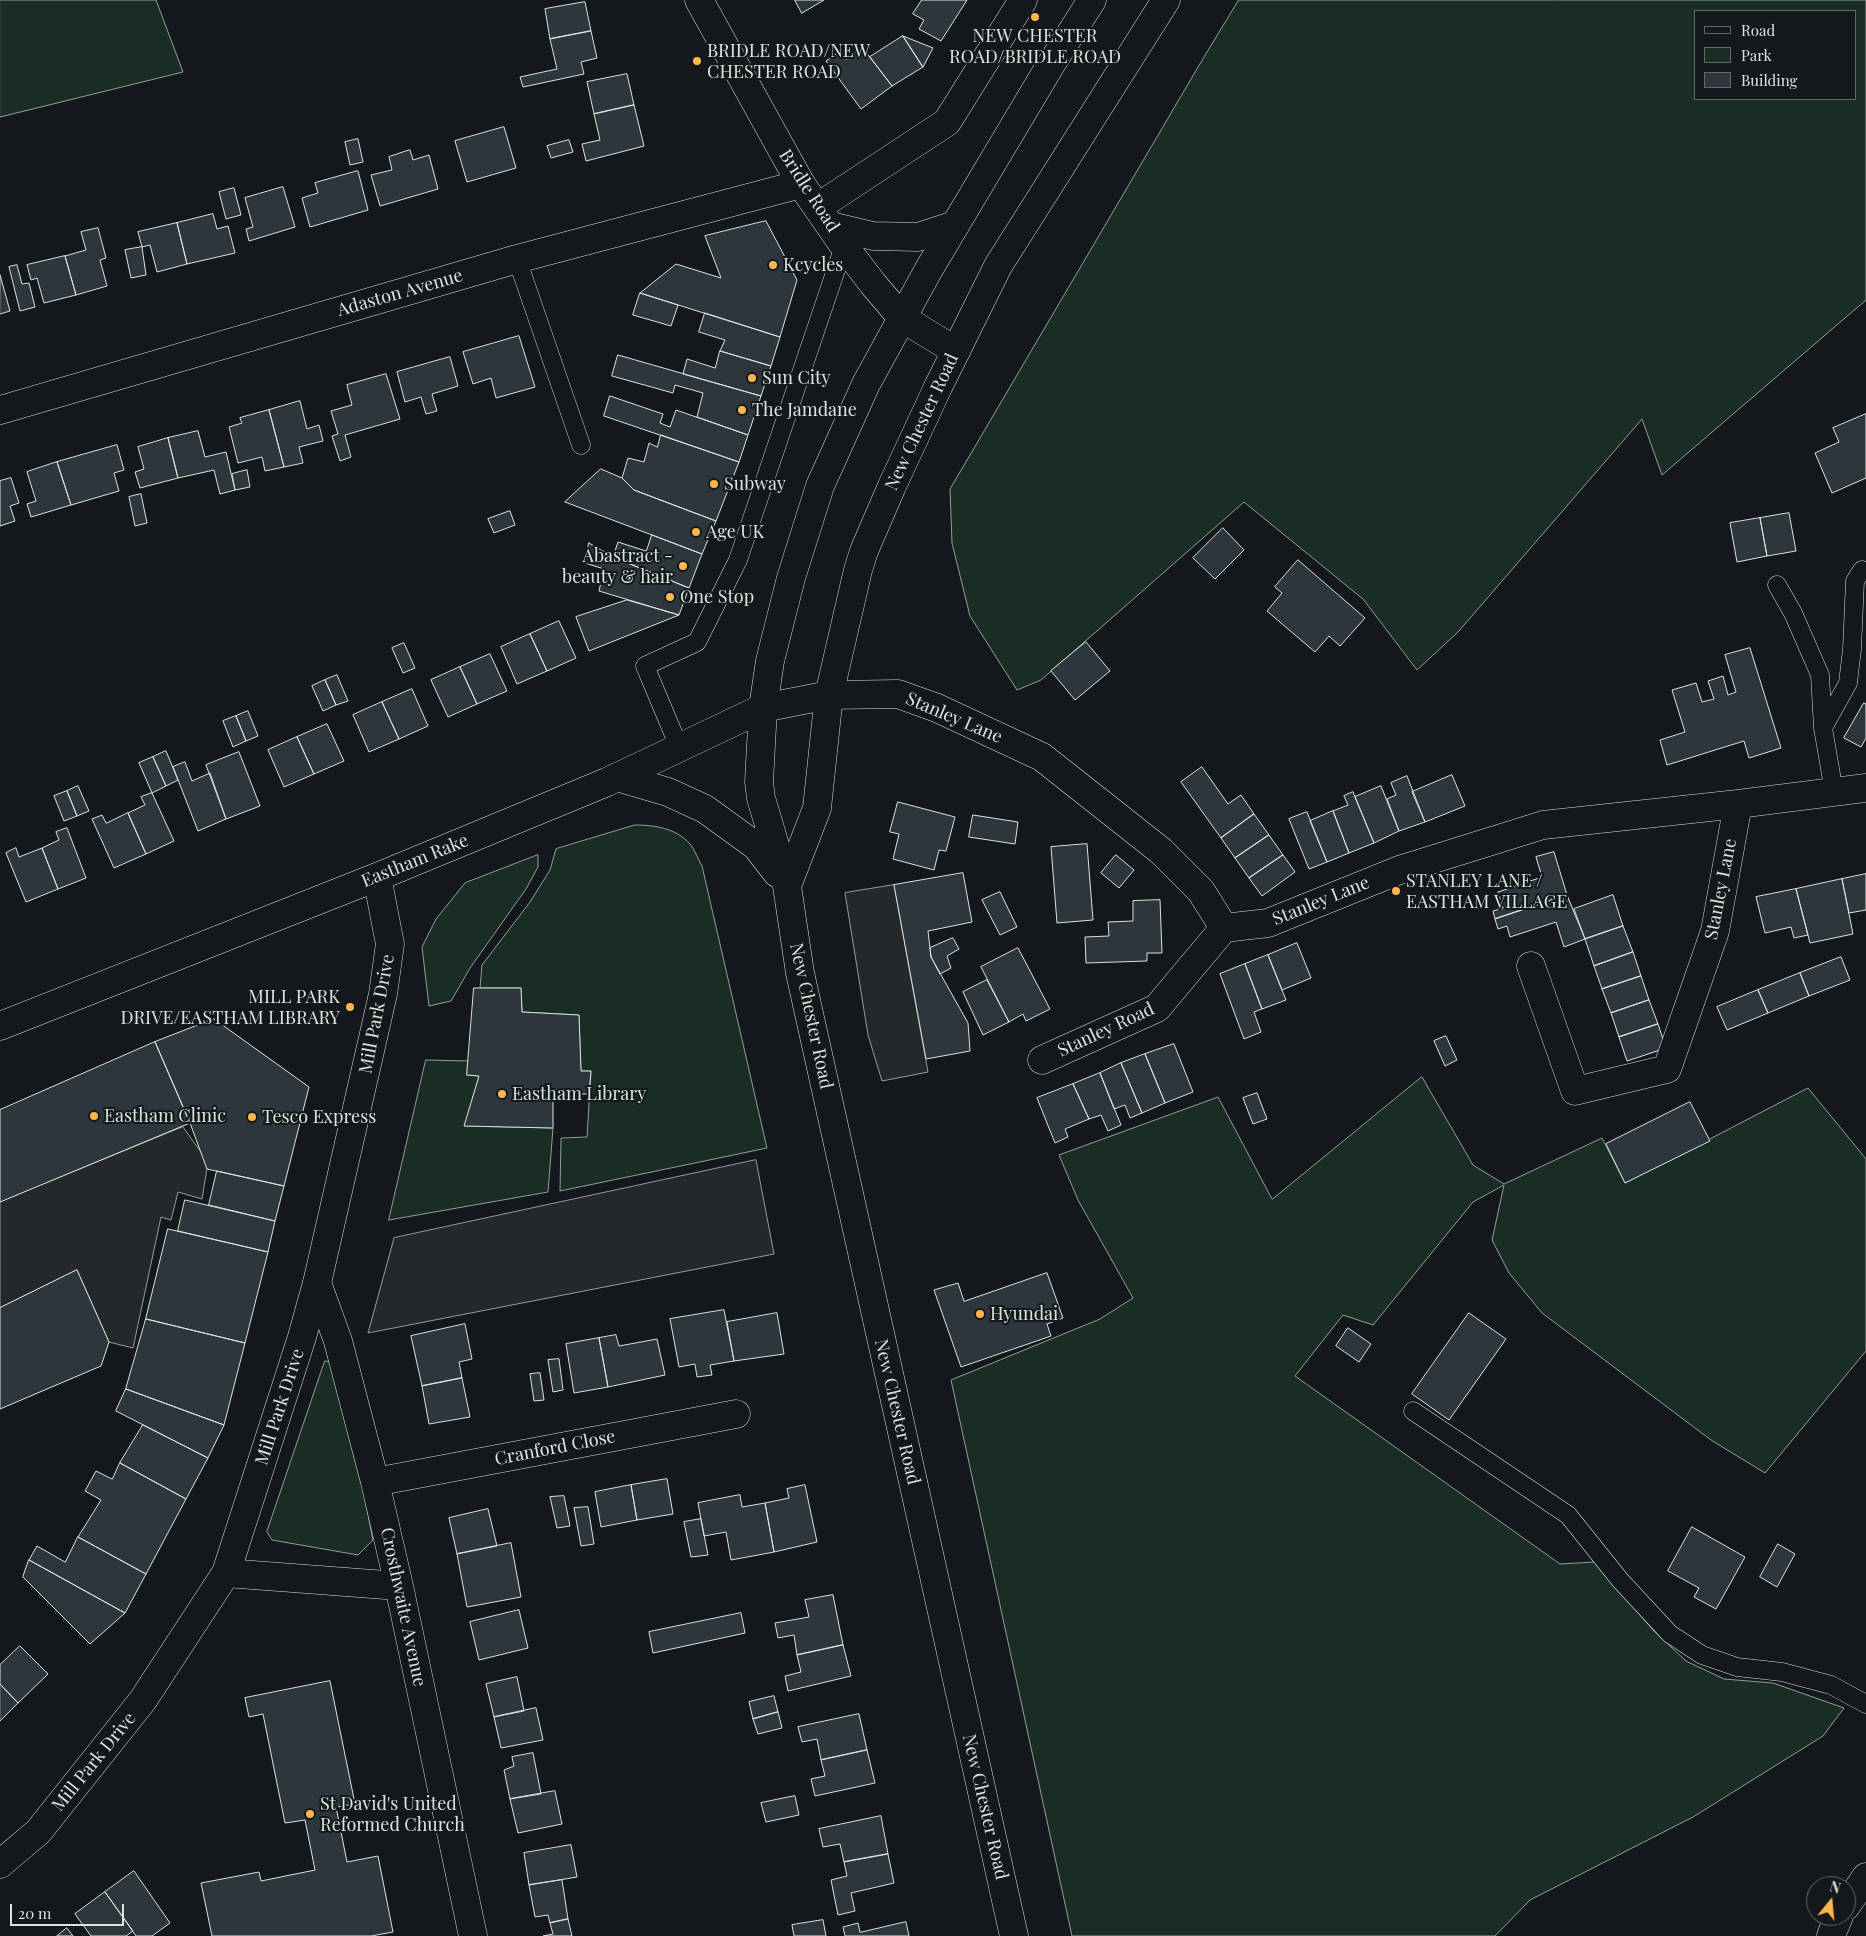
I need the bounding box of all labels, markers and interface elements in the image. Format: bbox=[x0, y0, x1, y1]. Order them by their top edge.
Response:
legend bbox=[1694, 10, 1856, 100]
marker: NEW CHESTER ROAD/BRIDLE ROAD bbox=[1029, 11, 1041, 23]
text: Road bbox=[1741, 20, 1775, 40]
place label: NEW CHESTER ROAD/BRIDLE ROAD bbox=[949, 25, 1121, 68]
place label: BRIDLE ROAD/NEW CHESTER ROAD bbox=[707, 40, 870, 82]
text: Park bbox=[1741, 45, 1772, 65]
marker: BRIDLE ROAD/NEW CHESTER ROAD bbox=[691, 55, 703, 67]
text: Building bbox=[1741, 70, 1797, 90]
street label: Bridle Road bbox=[774, 146, 844, 236]
place label: Kcycles bbox=[783, 254, 843, 276]
marker: Kcycles bbox=[767, 259, 779, 271]
street label: Adaston Avenue bbox=[335, 265, 465, 321]
street label: New Chester Road bbox=[881, 350, 963, 494]
place label: Sun City bbox=[762, 367, 831, 389]
marker: Sun City bbox=[746, 372, 758, 384]
place label: The Jamdane bbox=[752, 399, 857, 421]
marker: The Jamdane bbox=[736, 404, 748, 416]
place label: Subway bbox=[724, 473, 786, 495]
marker: Subway bbox=[708, 478, 720, 490]
place label: Age UK bbox=[706, 521, 764, 543]
marker: Age UK bbox=[690, 526, 702, 538]
place label: Abastract - beauty & hair bbox=[562, 545, 673, 588]
marker: Abastract - beauty & hair bbox=[677, 560, 689, 572]
place label: One Stop bbox=[680, 586, 754, 608]
marker: One Stop bbox=[664, 591, 676, 603]
street label: Stanley Lane bbox=[903, 688, 1005, 748]
street label: Eastham Rake bbox=[358, 830, 472, 892]
street label: Stanley Lane bbox=[1701, 837, 1741, 941]
place label: STANLEY LANE / EASTHAM VILLAGE bbox=[1406, 870, 1567, 912]
street label: Stanley Lane bbox=[1269, 872, 1373, 930]
marker: STANLEY LANE / EASTHAM VILLAGE bbox=[1390, 885, 1402, 897]
street label: New Chester Road bbox=[785, 941, 837, 1091]
street label: Mill Park Drive bbox=[355, 952, 399, 1076]
place label: MILL PARK DRIVE/EASTHAM LIBRARY bbox=[121, 986, 340, 1028]
street label: Stanley Road bbox=[1054, 998, 1158, 1062]
marker: MILL PARK DRIVE/EASTHAM LIBRARY bbox=[344, 1001, 356, 1013]
place label: Eastham Library bbox=[512, 1083, 646, 1105]
marker: Eastham Library bbox=[496, 1088, 508, 1100]
place label: Eastham Clinic bbox=[104, 1105, 226, 1127]
place label: Tesco Express bbox=[262, 1106, 376, 1128]
marker: Eastham Clinic bbox=[88, 1110, 100, 1122]
marker: Tesco Express bbox=[246, 1111, 258, 1123]
place label: Hyundai bbox=[990, 1303, 1058, 1325]
marker: Hyundai bbox=[974, 1308, 986, 1320]
street label: New Chester Road bbox=[870, 1337, 924, 1487]
street label: Mill Park Drive bbox=[251, 1346, 309, 1468]
street label: Cranford Close bbox=[493, 1426, 617, 1470]
street label: Crosthwaite Avenue bbox=[376, 1525, 430, 1689]
street label: Mill Park Drive bbox=[47, 1708, 141, 1816]
street label: New Chester Road bbox=[958, 1732, 1012, 1882]
place label: St David's United Reformed Church bbox=[320, 1793, 465, 1836]
marker: St David's United Reformed Church bbox=[304, 1808, 316, 1820]
north arrow bbox=[1806, 1876, 1856, 1926]
text: N bbox=[1828, 1877, 1843, 1898]
scale bar bbox=[12, 1894, 126, 1926]
text: 20 m bbox=[18, 1903, 51, 1923]

